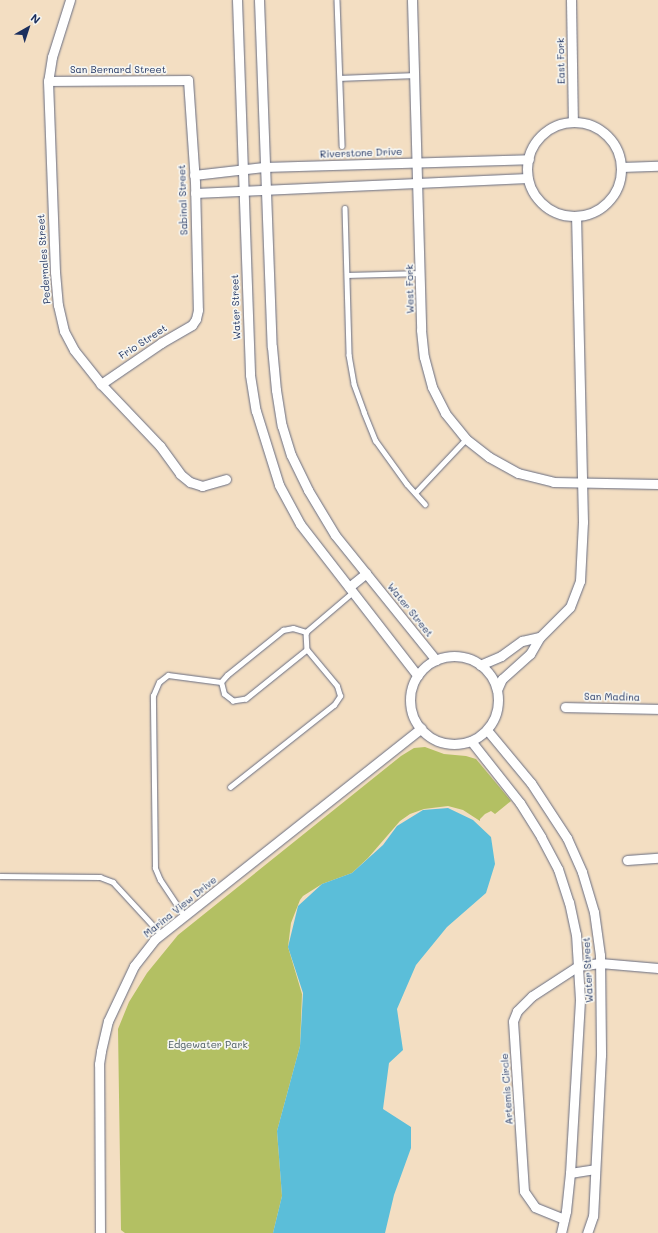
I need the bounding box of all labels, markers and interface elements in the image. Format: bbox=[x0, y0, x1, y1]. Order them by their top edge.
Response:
north arrow bbox=[8, 8, 48, 48]
text: N bbox=[28, 10, 44, 27]
street label: East Fork bbox=[555, 38, 567, 84]
street label: San Bernard Street bbox=[70, 64, 166, 76]
street label: Riverstone Drive bbox=[320, 146, 402, 160]
street label: Sabinal Street bbox=[176, 165, 190, 235]
street label: Pedernales Street bbox=[35, 214, 53, 304]
street label: West Fork bbox=[404, 264, 416, 314]
street label: Water Street bbox=[229, 274, 243, 340]
street label: Frio Street bbox=[117, 322, 169, 362]
street label: Water Street bbox=[385, 581, 435, 639]
street label: San Madina bbox=[584, 691, 640, 703]
street label: Marina View Drive bbox=[141, 874, 219, 940]
street label: Water Street bbox=[580, 937, 596, 1003]
park label: Edgewater Park bbox=[168, 1039, 248, 1051]
street label: Artemis Circle bbox=[499, 1053, 515, 1125]

